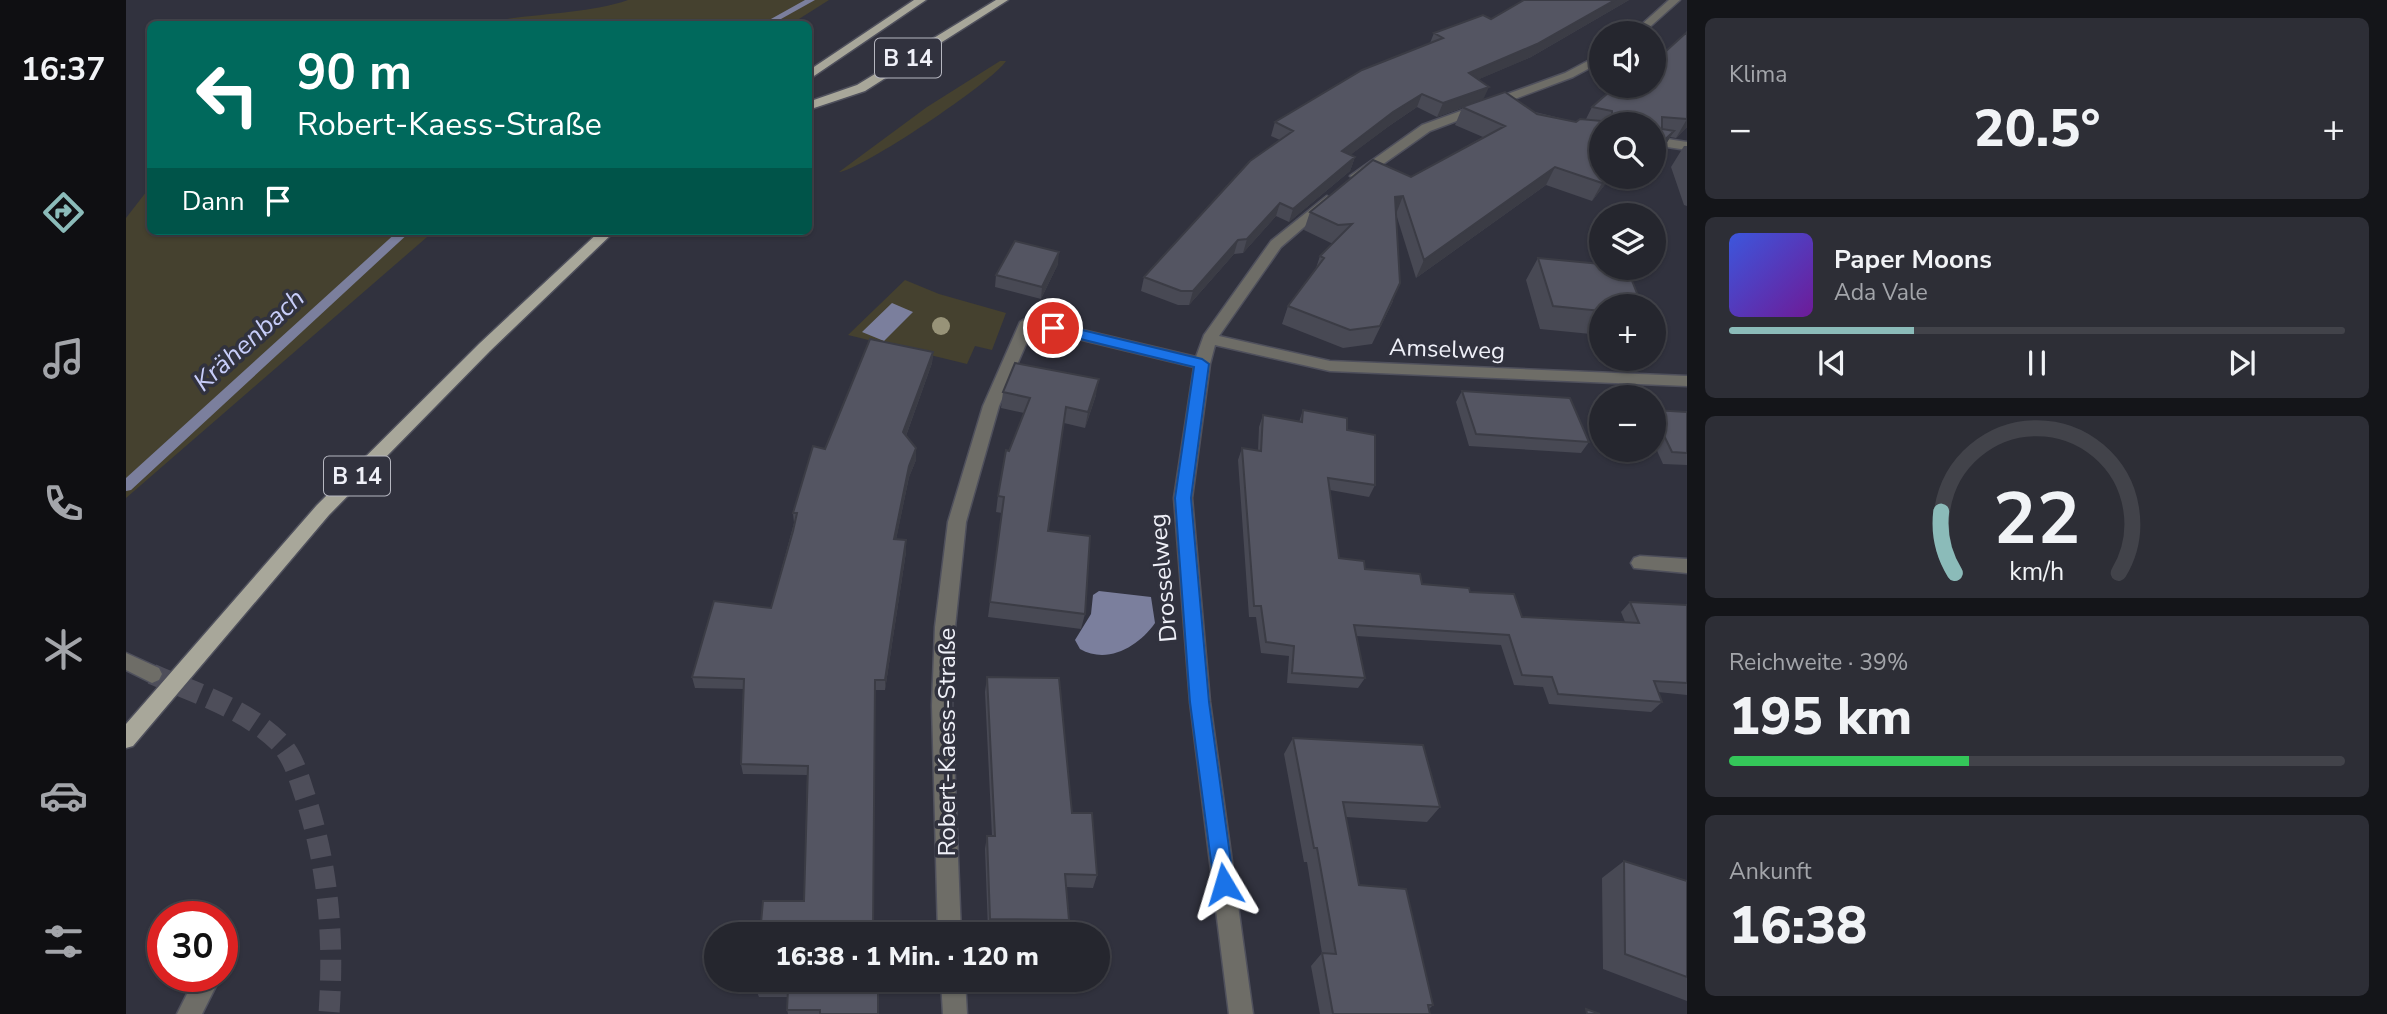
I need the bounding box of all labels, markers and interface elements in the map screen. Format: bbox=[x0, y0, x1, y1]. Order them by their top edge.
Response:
map controls bbox=[1589, 21, 1666, 462]
button: sound bbox=[1589, 21, 1666, 98]
text: 90 m bbox=[297, 39, 412, 106]
road number: B 14 bbox=[875, 39, 941, 78]
text: 16:37 bbox=[21, 48, 105, 91]
icon: left bbox=[182, 49, 273, 140]
text: Klima bbox=[1729, 59, 1787, 90]
text: 20.5° bbox=[1973, 93, 2101, 164]
text: Robert-Kaess-Straße bbox=[297, 103, 602, 146]
text: − bbox=[1729, 104, 1752, 155]
text: + bbox=[2322, 104, 2345, 155]
button: search bbox=[1589, 112, 1666, 189]
icon: arrive bbox=[259, 182, 297, 220]
text: Dann bbox=[182, 184, 245, 219]
icon: directions bbox=[39, 188, 88, 237]
button: layers bbox=[1589, 203, 1666, 280]
text: Paper Moons bbox=[1834, 242, 1992, 277]
text: Ada Vale bbox=[1834, 277, 1928, 308]
water label: Krähenbach bbox=[186, 281, 312, 399]
button: + bbox=[1589, 294, 1666, 371]
pin bbox=[1023, 298, 1083, 358]
icon: arrive bbox=[1034, 309, 1072, 347]
street label: Amselweg bbox=[1388, 331, 1506, 367]
icon: music bbox=[39, 334, 88, 383]
icon: previous bbox=[1813, 344, 1851, 382]
icon: pause bbox=[2018, 344, 2056, 382]
icon: next bbox=[2223, 344, 2261, 382]
button: − bbox=[1589, 385, 1666, 462]
road number: B 14 bbox=[324, 456, 390, 496]
text: 22 bbox=[1993, 469, 2081, 569]
icon: phone bbox=[39, 479, 88, 528]
street label: Drosselweg bbox=[1141, 512, 1185, 644]
text: km/h bbox=[2009, 555, 2065, 589]
icon: climate bbox=[39, 625, 88, 674]
street label: Robert-Kaess-Straße bbox=[931, 628, 963, 856]
text: Reichweite · 39% bbox=[1729, 647, 1908, 678]
text: 195 km bbox=[1729, 681, 1912, 752]
icon: car bbox=[39, 771, 88, 820]
position arrow bbox=[1187, 847, 1261, 921]
text: Ankunft bbox=[1729, 856, 1811, 887]
text: 16:38 bbox=[1729, 890, 1867, 961]
speed limit sign: 30 bbox=[147, 901, 238, 992]
icon: filters bbox=[39, 917, 88, 966]
text: 16:38 · 1 Min. · 120 m bbox=[775, 939, 1039, 974]

